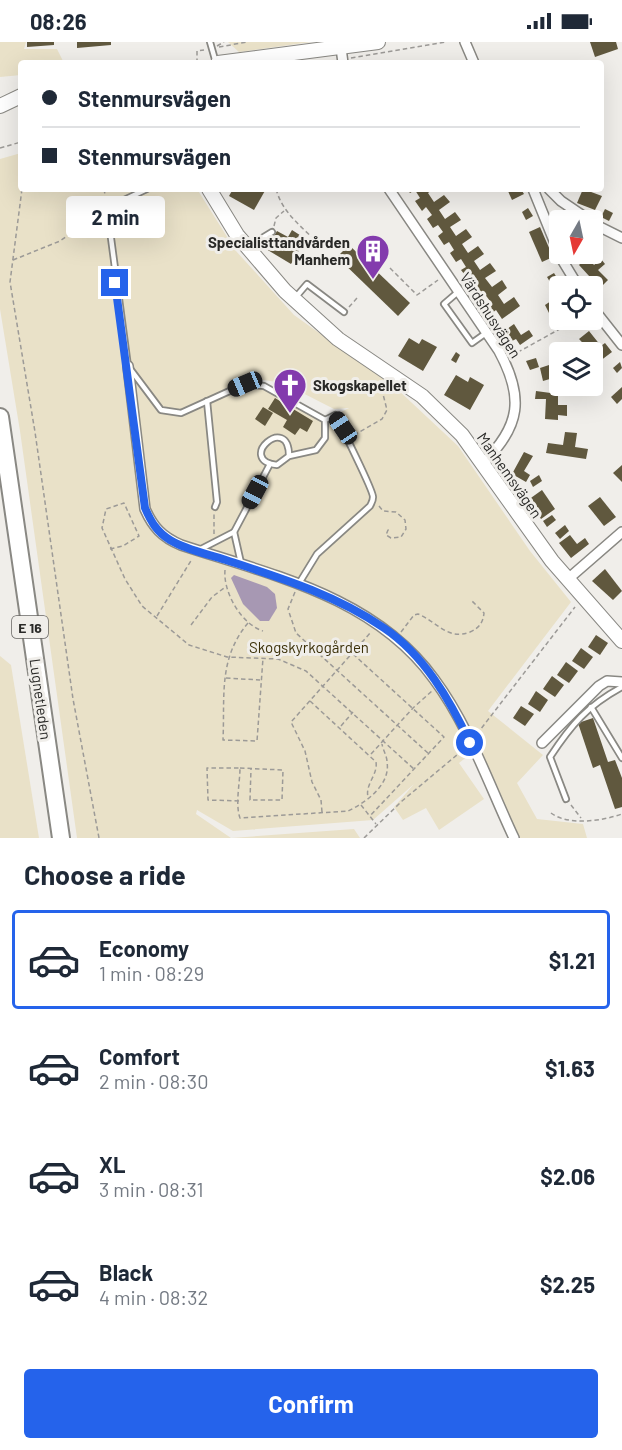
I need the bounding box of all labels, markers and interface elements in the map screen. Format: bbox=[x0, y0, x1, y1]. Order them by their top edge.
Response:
text: 08:26 bbox=[30, 8, 87, 34]
text: Stenmursvägen bbox=[78, 85, 231, 111]
text: Stenmursvägen bbox=[78, 143, 231, 169]
callout: 2 min bbox=[66, 196, 164, 238]
text: 2 min bbox=[92, 205, 139, 229]
north arrow bbox=[549, 210, 603, 264]
map controls bbox=[549, 210, 603, 396]
place label: Specialisttandvården Manhem bbox=[208, 233, 350, 268]
building icon: Specialisttandvården Manhem bbox=[355, 233, 391, 280]
route end bbox=[101, 269, 128, 296]
street label: Värdshusvägen bbox=[457, 269, 525, 361]
button: locate bbox=[549, 276, 603, 330]
button: layers bbox=[549, 342, 603, 396]
church icon: Skogskapellet bbox=[272, 367, 308, 414]
car bbox=[225, 369, 265, 399]
place label: Skogskapellet bbox=[313, 376, 407, 394]
car bbox=[325, 408, 361, 448]
street label: Manhemsvägen bbox=[474, 429, 546, 521]
car bbox=[239, 472, 271, 512]
road number: E 16 bbox=[12, 616, 48, 638]
park label: Skogskyrkogården bbox=[249, 638, 369, 656]
street label: Lugnetleden bbox=[26, 657, 56, 741]
route start bbox=[456, 729, 483, 756]
text: Choose a ride bbox=[24, 858, 186, 890]
icon: car bbox=[27, 933, 81, 987]
text: Economy bbox=[99, 935, 189, 961]
text: $1.21 bbox=[549, 947, 595, 973]
text: 1 min · 08:29 bbox=[99, 961, 204, 985]
icon: car bbox=[27, 1041, 81, 1095]
text: Comfort bbox=[99, 1043, 180, 1069]
text: $1.63 bbox=[545, 1055, 595, 1081]
text: 2 min · 08:30 bbox=[99, 1069, 208, 1093]
icon: car bbox=[27, 1149, 81, 1203]
text: XL bbox=[99, 1151, 125, 1177]
text: $2.06 bbox=[540, 1163, 595, 1189]
text: 3 min · 08:31 bbox=[99, 1177, 204, 1201]
icon: car bbox=[27, 1257, 81, 1311]
text: Black bbox=[99, 1259, 153, 1285]
text: $2.25 bbox=[540, 1271, 595, 1297]
text: 4 min · 08:32 bbox=[99, 1285, 208, 1309]
button: Confirm bbox=[24, 1369, 598, 1438]

